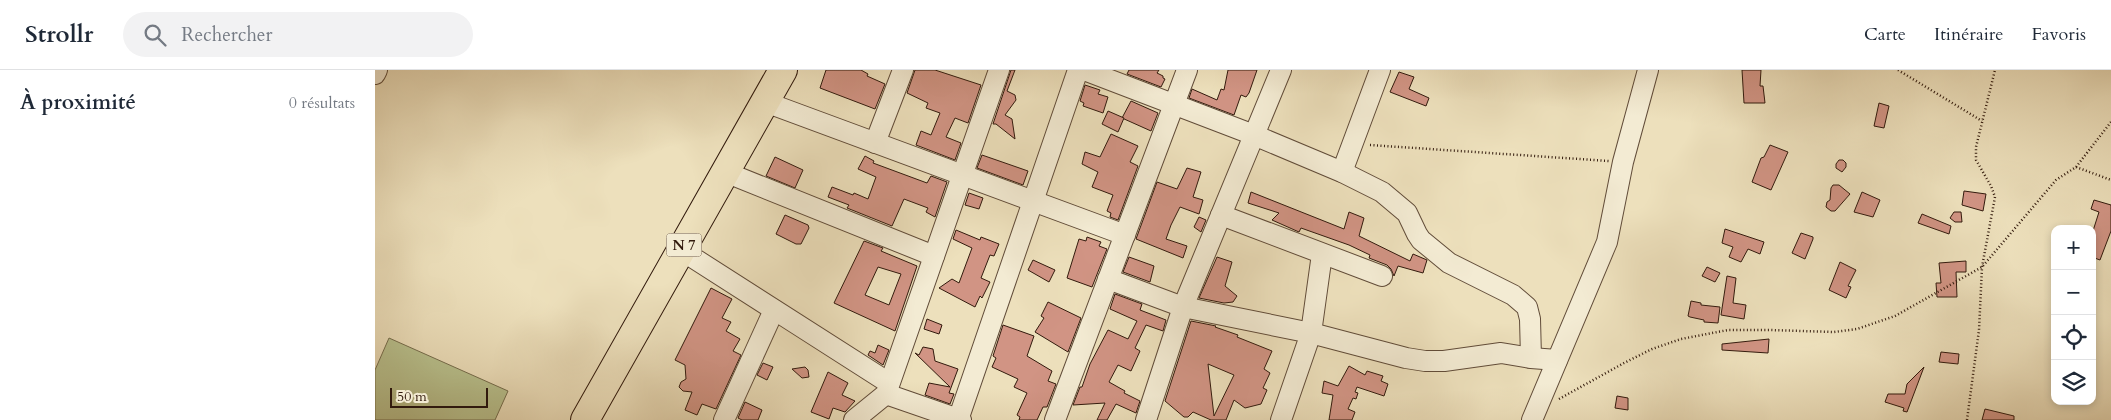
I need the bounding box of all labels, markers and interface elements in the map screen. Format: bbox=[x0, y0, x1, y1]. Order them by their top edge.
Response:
search box bbox=[123, 12, 473, 57]
text: Strollr bbox=[25, 18, 93, 51]
icon: search bbox=[141, 21, 169, 49]
text: Rechercher bbox=[181, 22, 272, 48]
text: Carte bbox=[1864, 22, 1906, 47]
text: Itinéraire bbox=[1934, 22, 2003, 47]
text: Favoris bbox=[2031, 22, 2086, 47]
text: À proximité bbox=[20, 88, 136, 117]
text: 0 résultats bbox=[289, 92, 355, 114]
map controls bbox=[2051, 225, 2096, 405]
button: + bbox=[2051, 225, 2096, 270]
road number: N 7 bbox=[667, 234, 701, 256]
button: − bbox=[2051, 270, 2096, 315]
button: locate bbox=[2051, 315, 2096, 360]
button: layers bbox=[2051, 360, 2096, 405]
scale bar bbox=[390, 385, 487, 408]
text: 50 m bbox=[397, 387, 427, 406]

